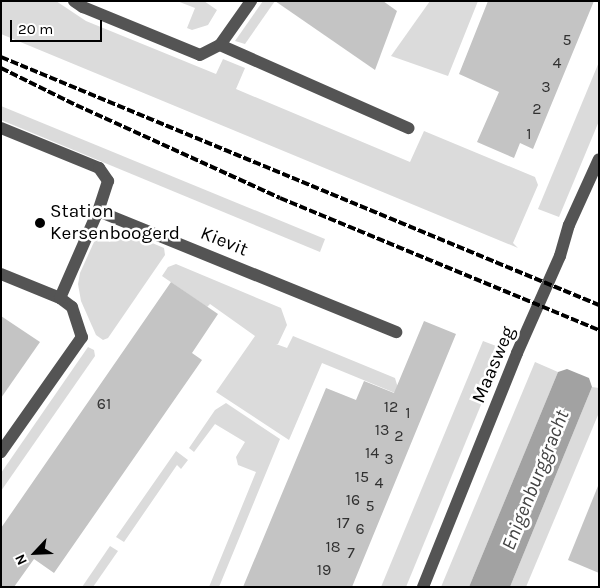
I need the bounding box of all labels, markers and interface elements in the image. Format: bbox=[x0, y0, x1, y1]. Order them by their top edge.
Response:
scale bar bbox=[12, 10, 105, 42]
text: 20 m bbox=[18, 20, 53, 38]
house number: 5 bbox=[562, 30, 572, 50]
house number: 4 bbox=[553, 53, 561, 73]
house number: 3 bbox=[541, 77, 551, 97]
house number: 2 bbox=[532, 99, 542, 119]
house number: 1 bbox=[526, 124, 532, 144]
place label: Station Kersenboogerd bbox=[50, 201, 180, 245]
marker: Station Kersenboogerd bbox=[34, 217, 46, 229]
street label: Kievit bbox=[197, 222, 251, 262]
street label: Maasweg bbox=[468, 323, 520, 407]
house number: 61 bbox=[97, 394, 111, 414]
house number: 12 bbox=[384, 397, 398, 417]
house number: 1 bbox=[405, 403, 411, 423]
water label: Enigenburggracht bbox=[496, 407, 574, 553]
house number: 13 bbox=[375, 420, 389, 440]
house number: 2 bbox=[394, 426, 404, 446]
house number: 14 bbox=[365, 443, 379, 463]
house number: 3 bbox=[384, 449, 394, 469]
house number: 15 bbox=[355, 467, 369, 487]
house number: 4 bbox=[375, 473, 383, 493]
house number: 16 bbox=[346, 490, 360, 510]
house number: 5 bbox=[365, 496, 375, 516]
house number: 17 bbox=[337, 513, 349, 533]
house number: 6 bbox=[355, 519, 365, 539]
north arrow bbox=[10, 528, 60, 578]
house number: 18 bbox=[325, 537, 341, 557]
house number: 7 bbox=[347, 543, 355, 563]
text: N bbox=[11, 551, 31, 568]
house number: 19 bbox=[317, 560, 331, 580]

